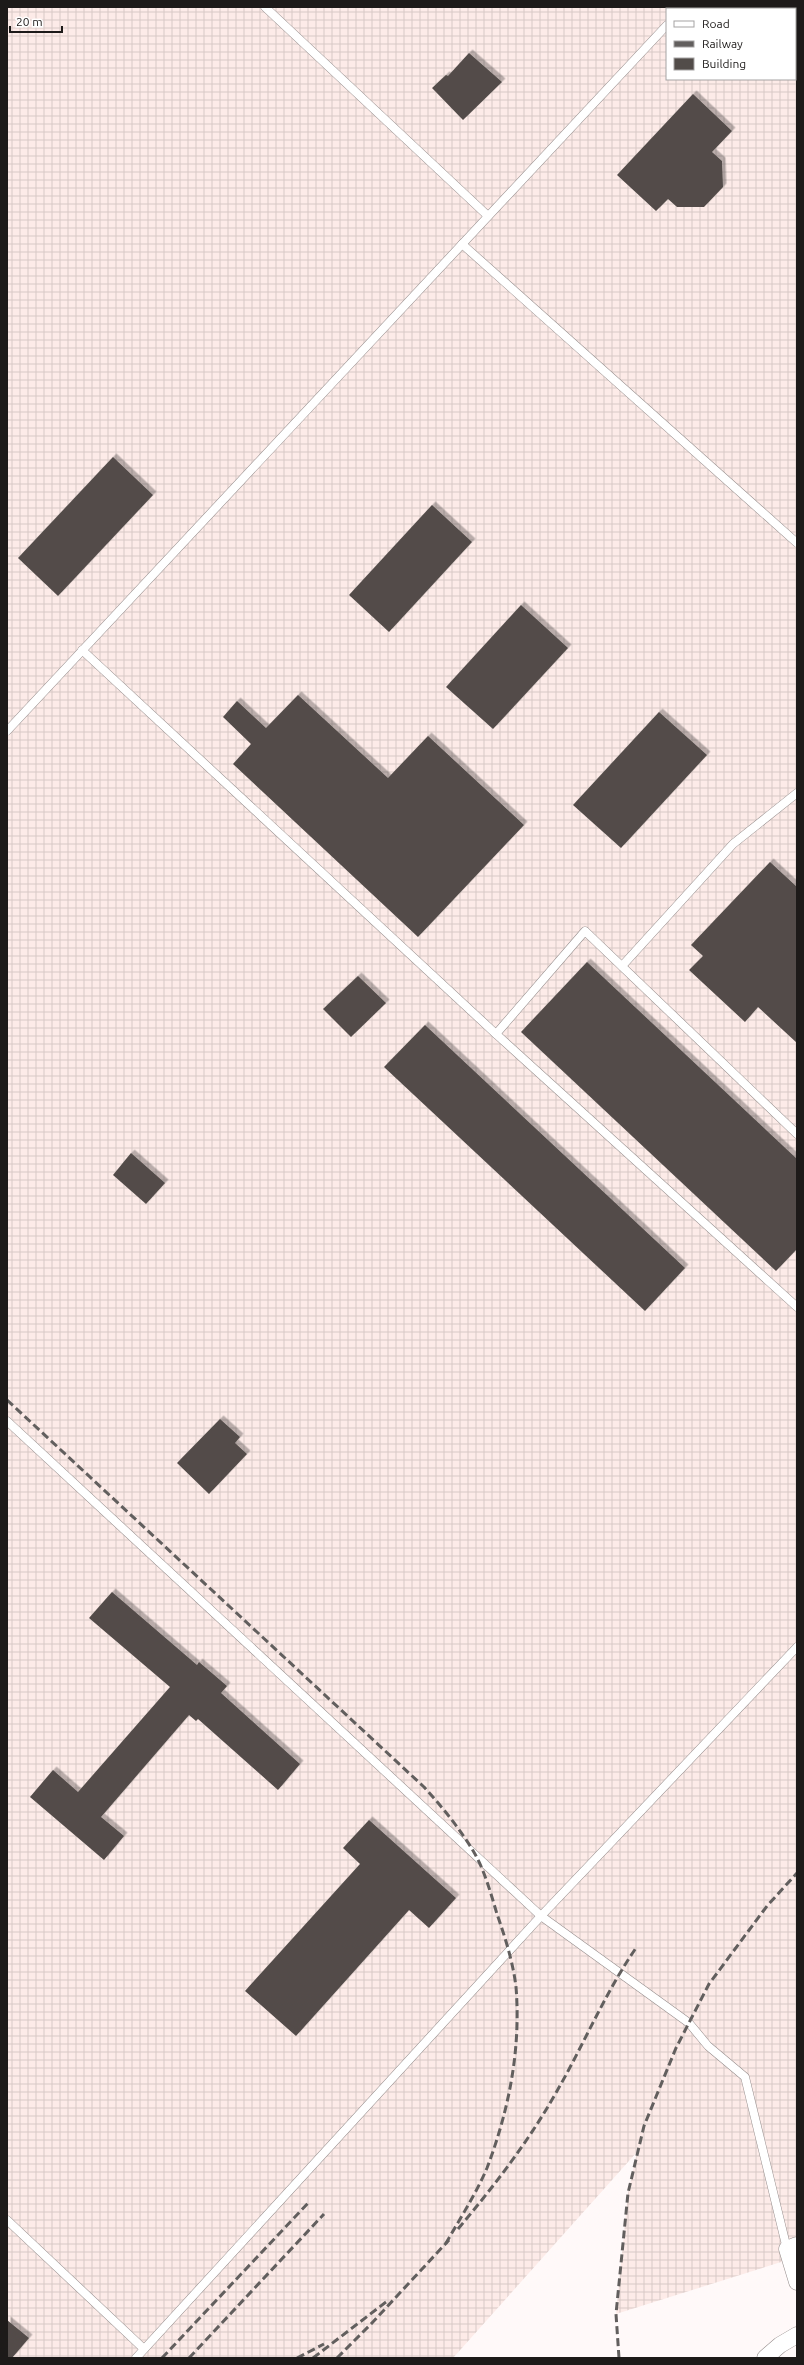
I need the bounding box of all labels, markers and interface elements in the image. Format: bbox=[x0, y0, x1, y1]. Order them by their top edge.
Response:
scale bar bbox=[10, 8, 62, 34]
legend bbox=[666, 8, 796, 80]
text: 20 m bbox=[16, 15, 43, 28]
text: Road bbox=[702, 17, 730, 30]
text: Railway bbox=[702, 37, 743, 50]
text: Building bbox=[702, 57, 746, 70]

